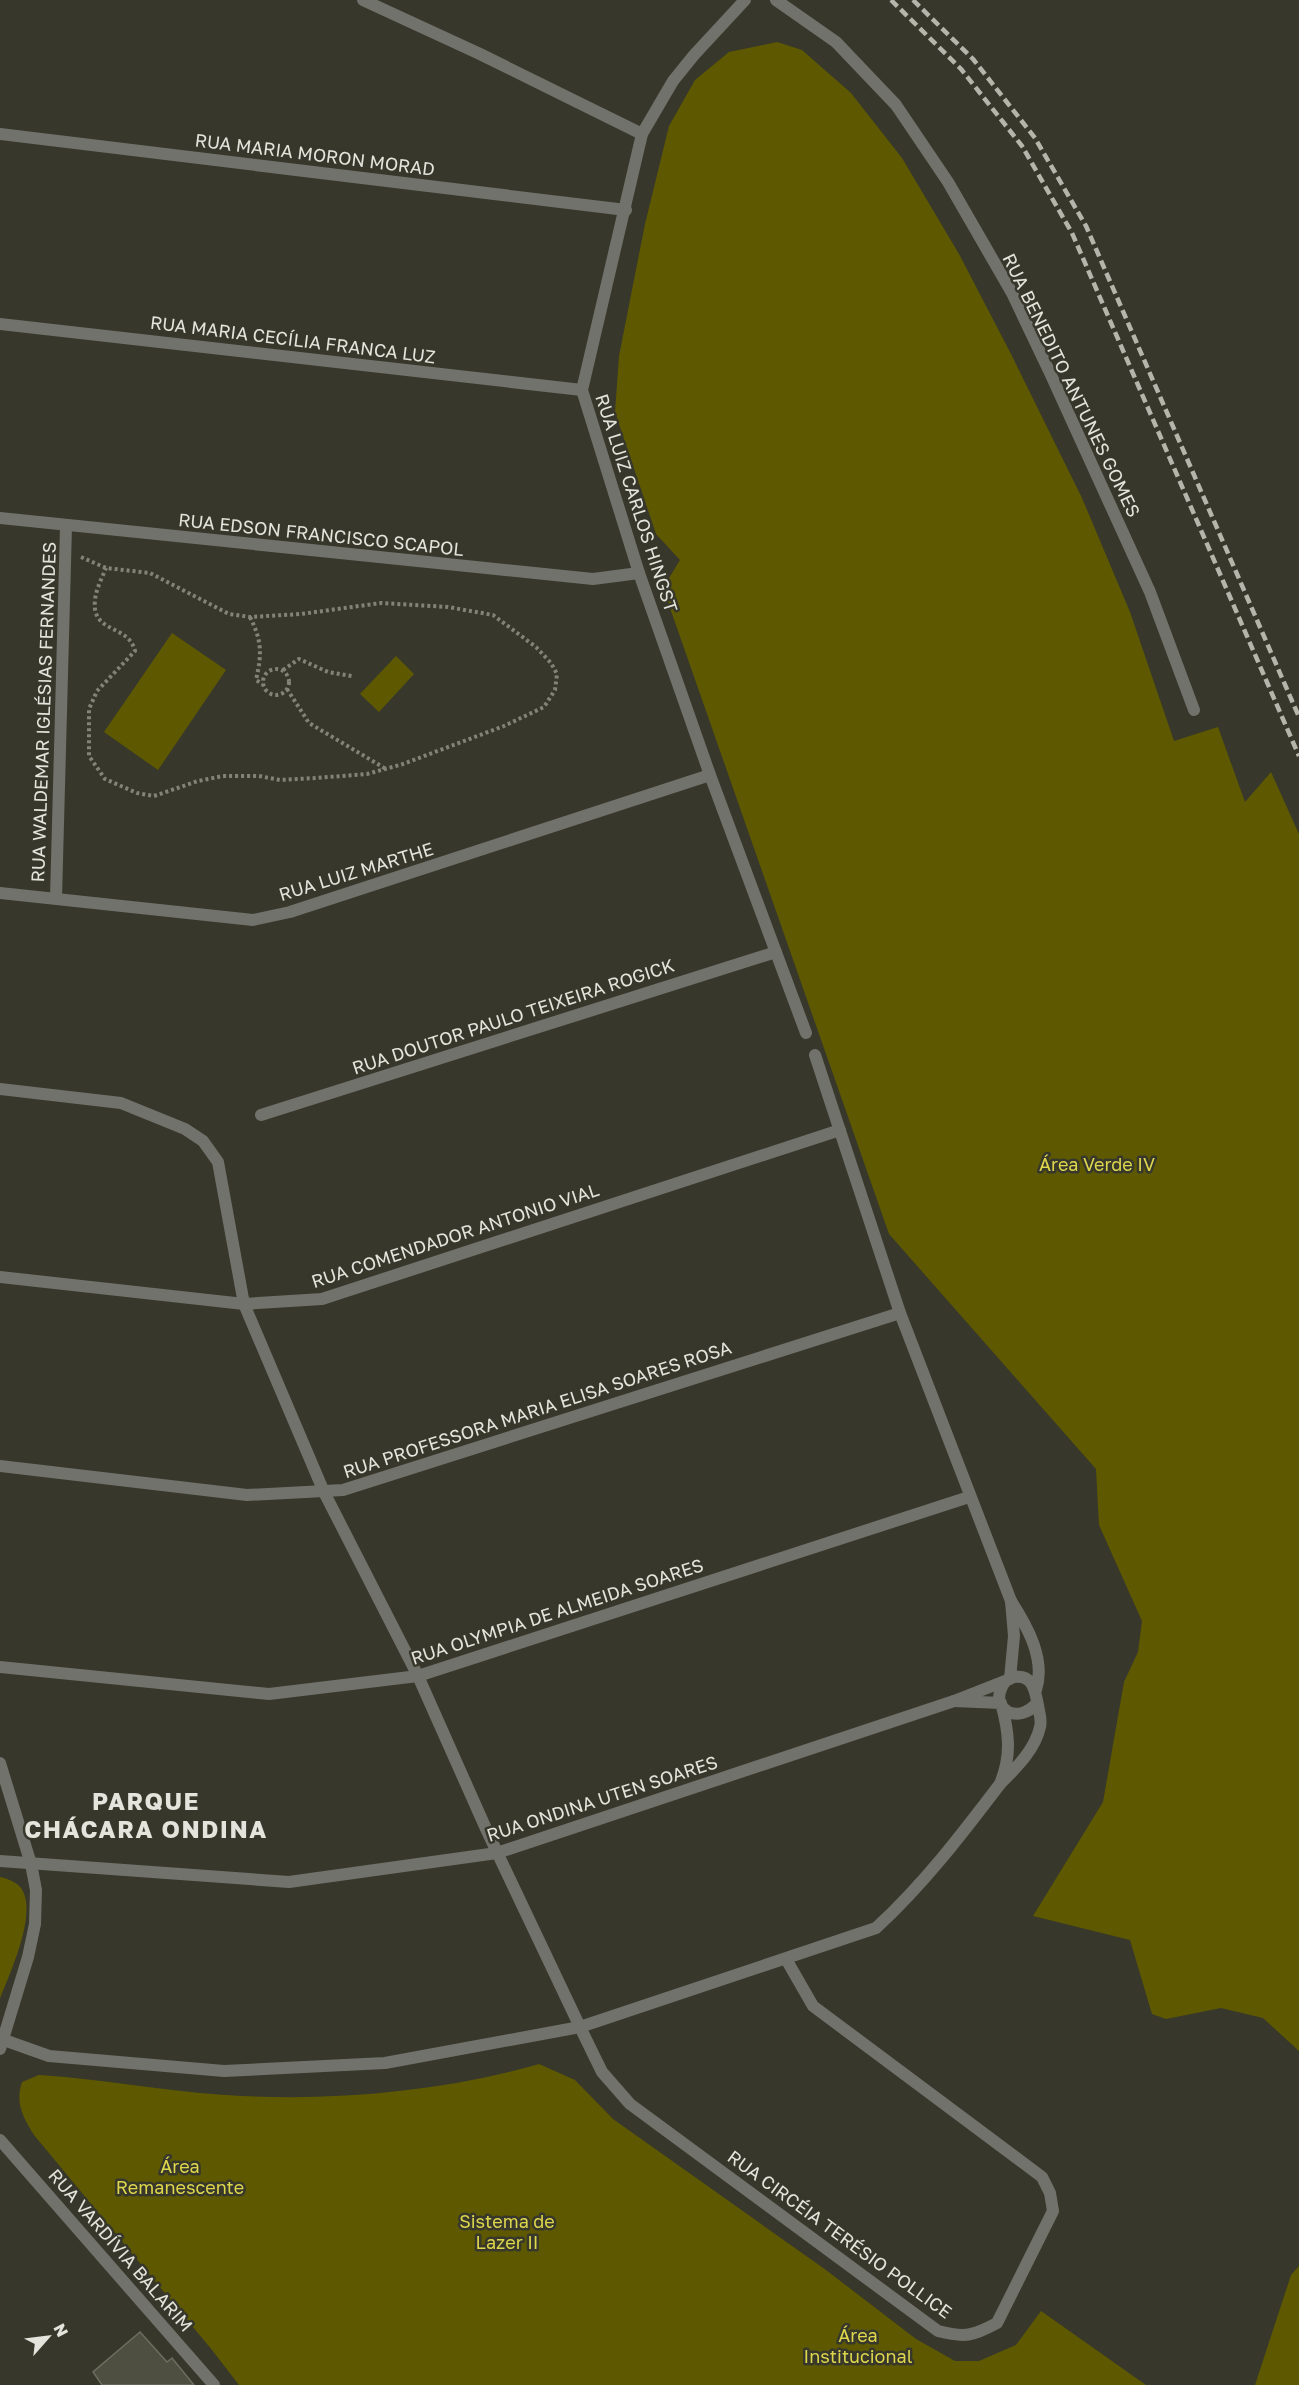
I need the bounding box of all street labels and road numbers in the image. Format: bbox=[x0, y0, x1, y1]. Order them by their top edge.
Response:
street label: RUA MARIA MORON MORAD bbox=[194, 128, 436, 180]
street label: RUA BENEDITO ANTUNES GOMES bbox=[998, 250, 1146, 520]
street label: RUA MARIA CECÍLIA FRANCA LUZ bbox=[149, 311, 437, 367]
street label: RUA LUIZ CARLOS HINGST bbox=[591, 391, 683, 615]
street label: RUA EDSON FRANCISCO SCAPOL bbox=[177, 508, 465, 560]
street label: RUA WALDEMAR IGLÉSIAS FERNANDES bbox=[26, 541, 60, 883]
street label: RUA LUIZ MARTHE bbox=[276, 837, 436, 905]
street label: RUA DOUTOR PAULO TEIXEIRA ROGICK bbox=[349, 953, 677, 1079]
street label: RUA COMENDADOR ANTONIO VIAL bbox=[308, 1178, 602, 1292]
street label: RUA PROFESSORA MARIA ELISA SOARES ROSA bbox=[340, 1336, 734, 1482]
street label: RUA OLYMPIA DE ALMEIDA SOARES bbox=[408, 1553, 706, 1669]
street label: RUA ONDINA UTEN SOARES bbox=[484, 1750, 720, 1846]
street label: RUA CIRCÉIA TERÉSIO POLLICE bbox=[724, 2145, 956, 2323]
street label: RUA VARDÍVIA BALARIM bbox=[44, 2164, 198, 2336]

